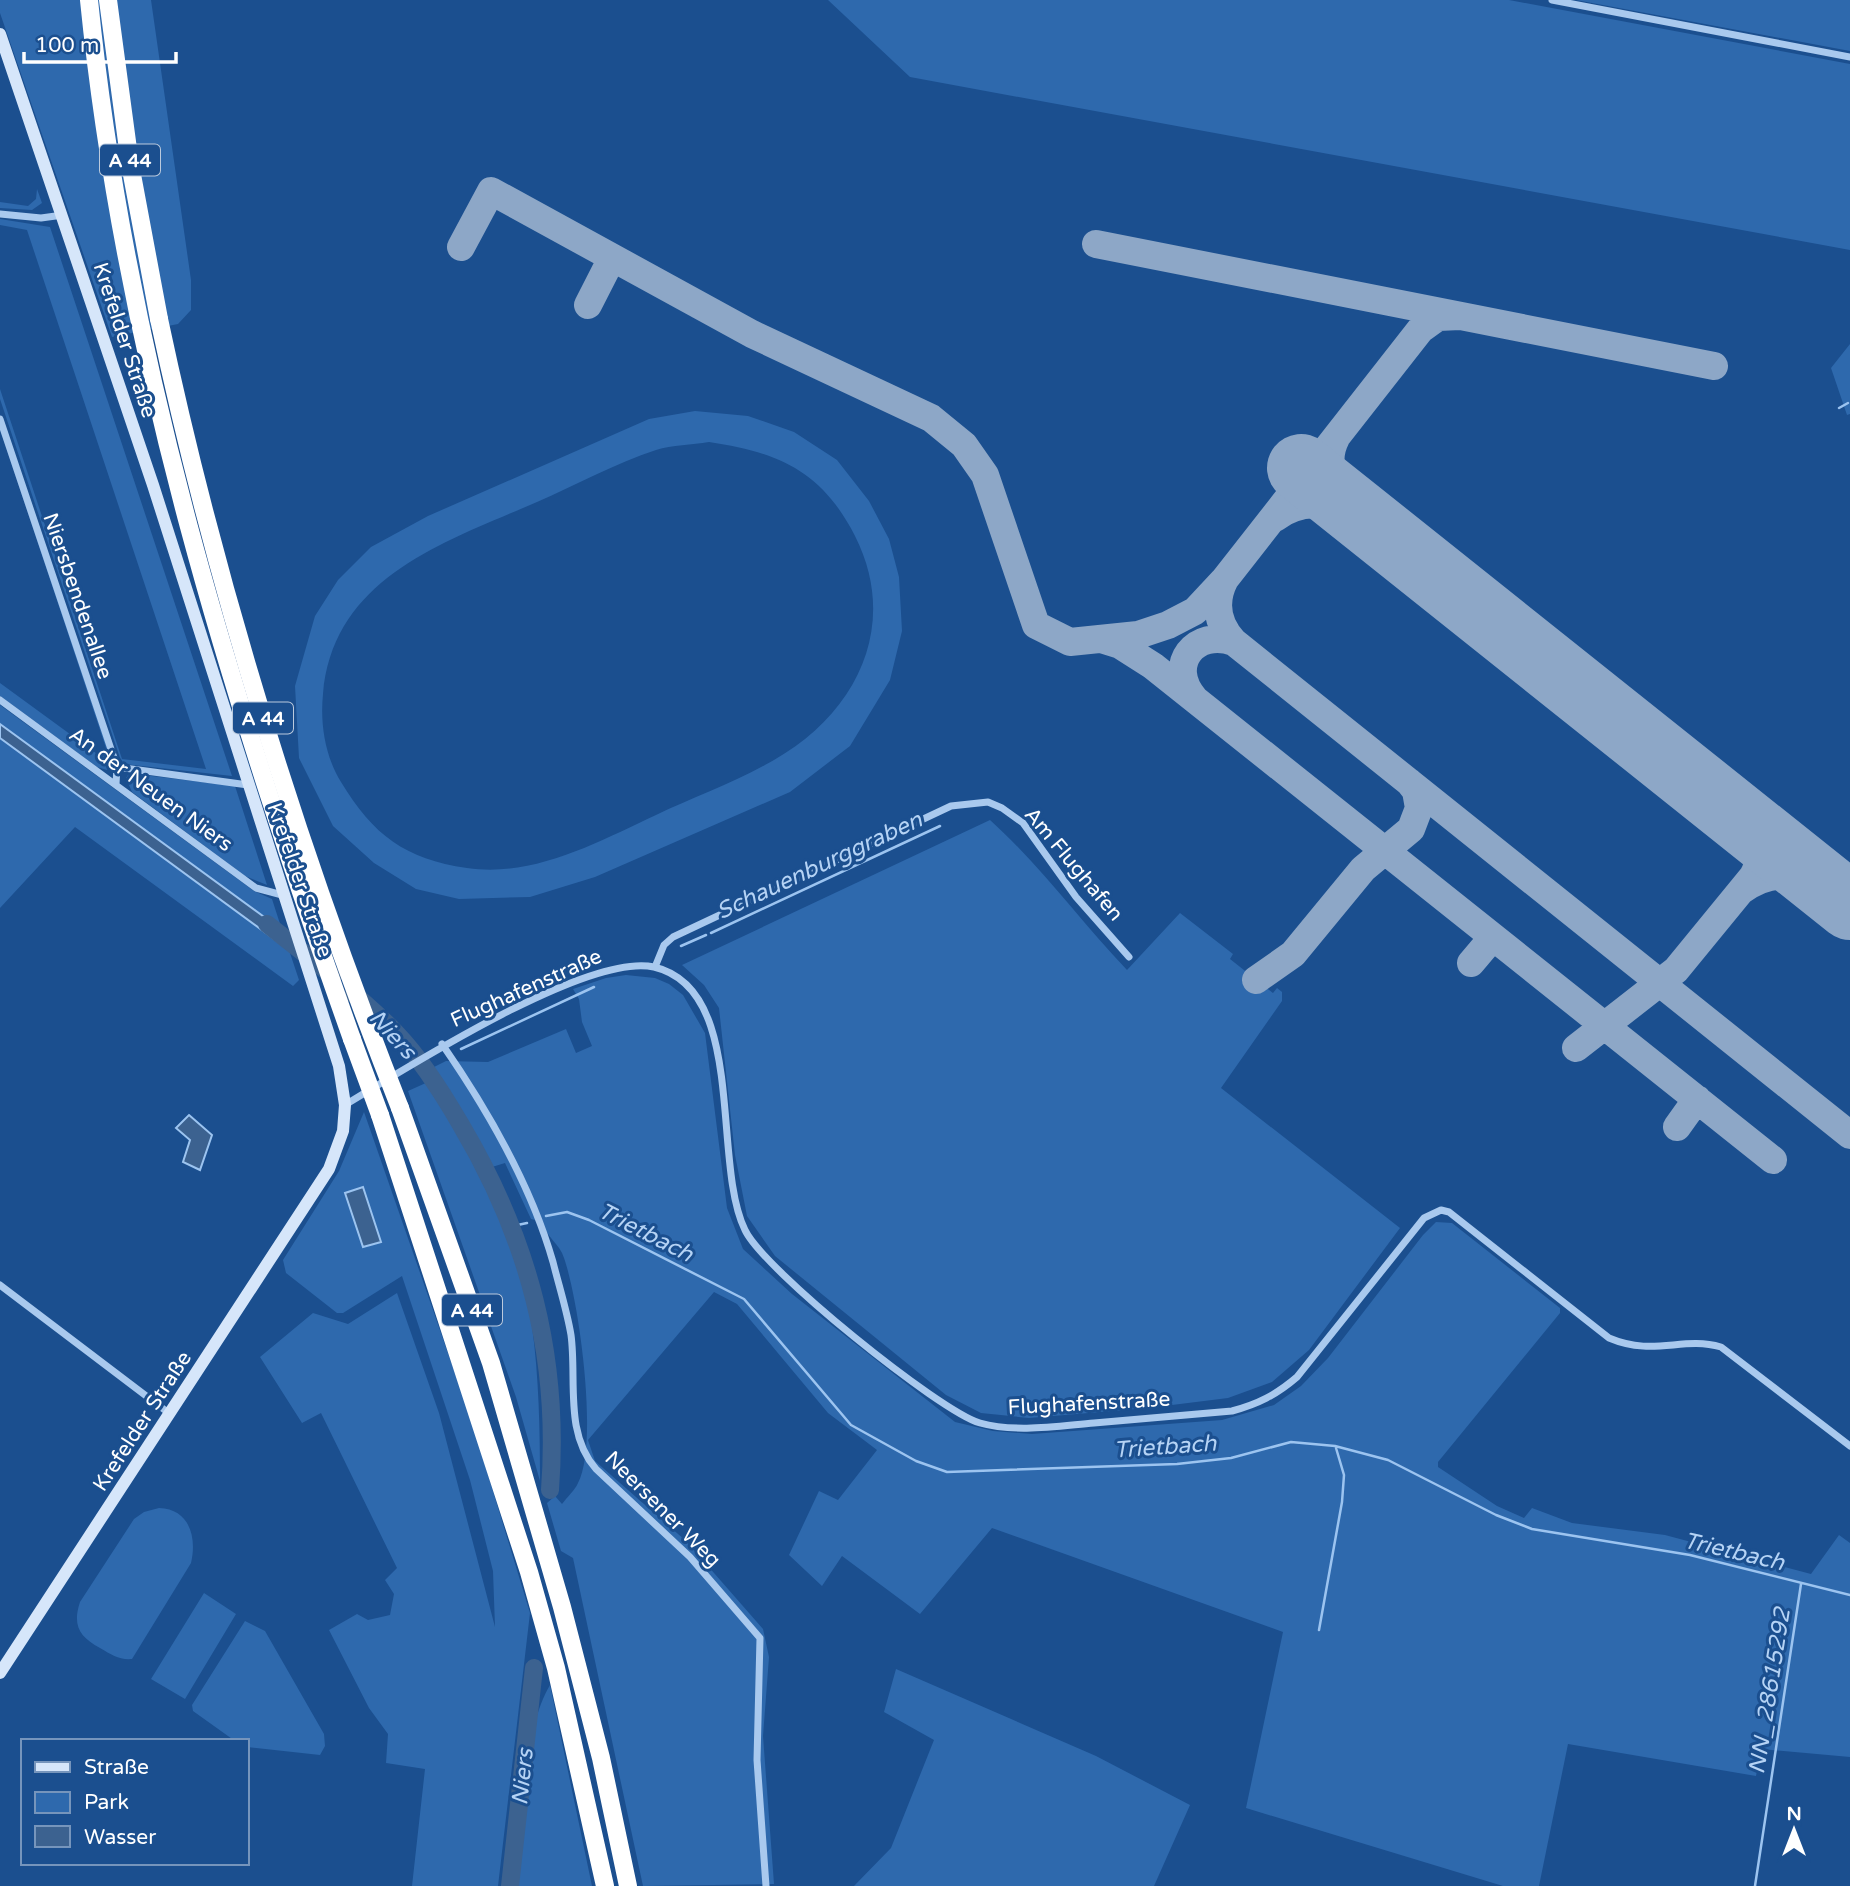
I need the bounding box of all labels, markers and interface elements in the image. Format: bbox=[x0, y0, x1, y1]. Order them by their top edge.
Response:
scale bar bbox=[24, 21, 177, 65]
text: 100 m bbox=[35, 33, 99, 58]
road number: A 44 bbox=[100, 144, 160, 176]
street label: Krefelder Straße bbox=[88, 259, 161, 421]
street label: Niersbendenallee bbox=[37, 510, 118, 682]
road number: A 44 bbox=[233, 702, 293, 734]
street label: An der Neuen Niers bbox=[64, 722, 237, 857]
street label: Krefelder Straße bbox=[261, 800, 338, 961]
street label: Am Flughafen bbox=[1019, 802, 1128, 926]
water label: Schauenburggraben bbox=[712, 806, 928, 926]
street label: Flughafenstraße bbox=[447, 944, 606, 1033]
water label: Niers bbox=[363, 1004, 423, 1067]
water label: Trietbach bbox=[593, 1197, 699, 1269]
road number: A 44 bbox=[442, 1294, 502, 1326]
street label: Krefelder Straße bbox=[88, 1347, 197, 1496]
street label: Flughafenstraße bbox=[1007, 1387, 1171, 1420]
water label: Trietbach bbox=[1113, 1429, 1218, 1465]
street label: Neersener Weg bbox=[599, 1446, 726, 1573]
water label: Trietbach bbox=[1681, 1527, 1788, 1577]
water label: NN_28615292 bbox=[1743, 1605, 1797, 1776]
legend bbox=[21, 1739, 248, 1865]
water label: Niers bbox=[506, 1745, 540, 1807]
text: Straße bbox=[84, 1755, 149, 1780]
text: Park bbox=[84, 1790, 129, 1815]
north arrow bbox=[1759, 1795, 1829, 1865]
text: N bbox=[1786, 1803, 1802, 1825]
text: Wasser bbox=[84, 1825, 156, 1850]

